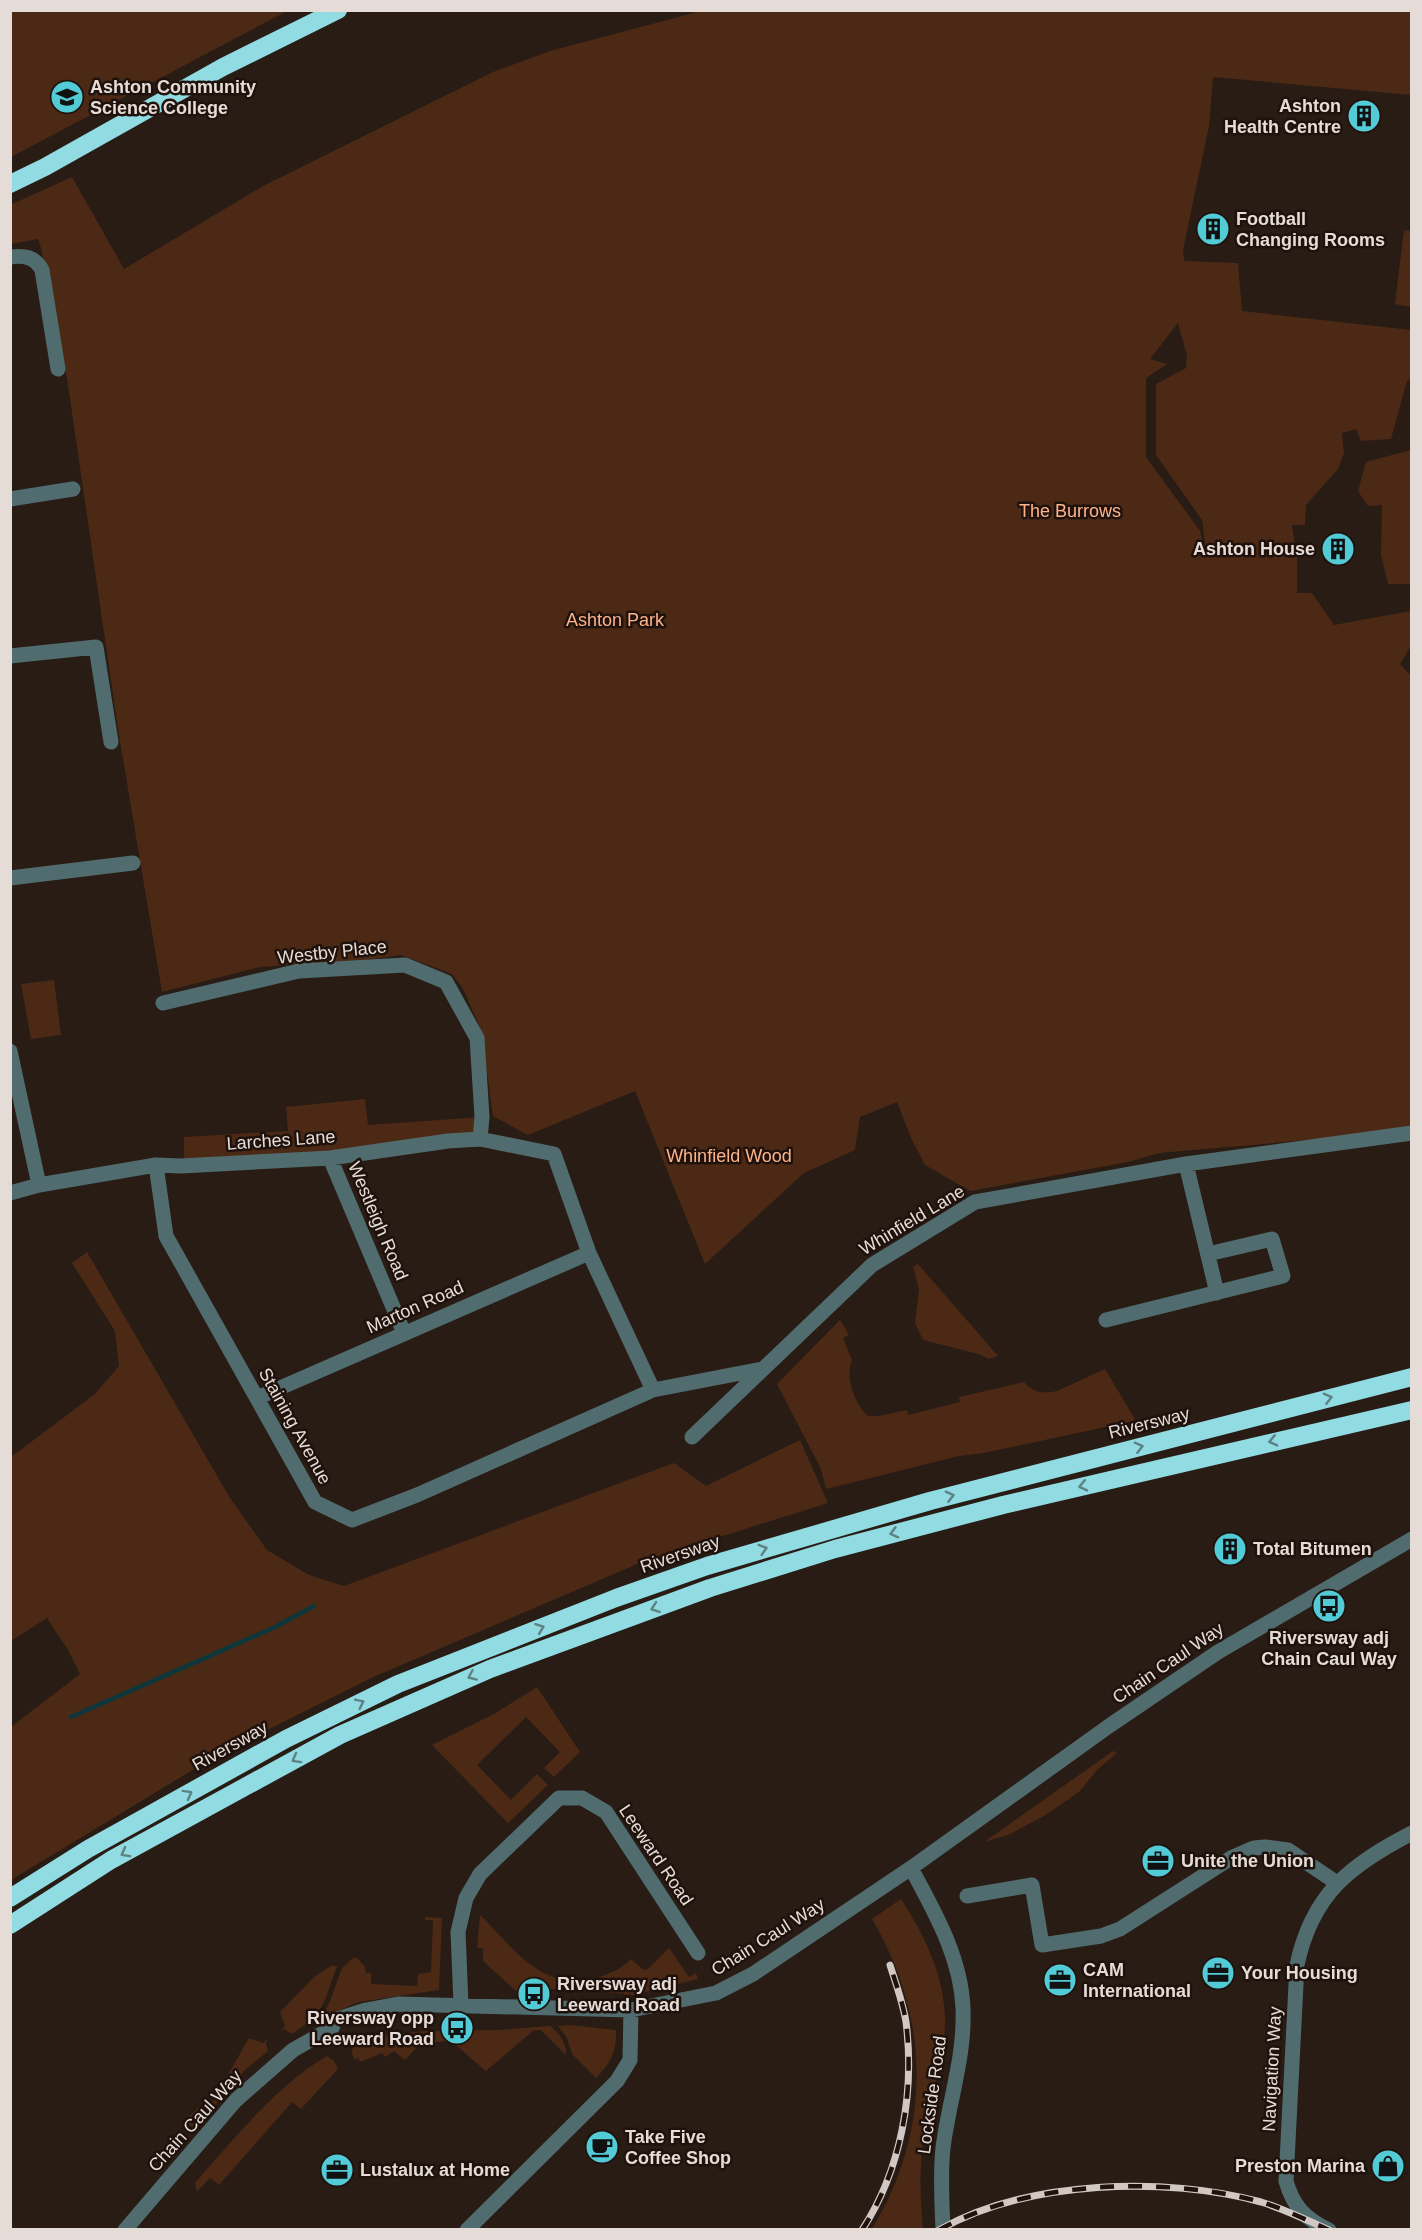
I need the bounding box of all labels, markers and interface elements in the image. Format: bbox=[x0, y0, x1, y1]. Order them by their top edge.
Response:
place label: Ashton Community Science College bbox=[90, 77, 256, 118]
school or university icon: Ashton Community Science College bbox=[49, 79, 85, 115]
place label: Ashton Health Centre bbox=[1224, 96, 1341, 137]
building icon: Ashton Health Centre bbox=[1346, 98, 1382, 134]
place label: Football Changing Rooms bbox=[1236, 209, 1385, 250]
building icon: Football Changing Rooms bbox=[1195, 211, 1231, 247]
park label: The Burrows bbox=[1019, 501, 1121, 521]
building icon: Ashton House bbox=[1320, 531, 1356, 567]
place label: Ashton House bbox=[1193, 539, 1315, 559]
park label: Ashton Park bbox=[566, 610, 665, 630]
street label: Westby Place bbox=[276, 936, 388, 968]
street label: Larches Lane bbox=[226, 1126, 336, 1154]
park label: Whinfield Wood bbox=[666, 1146, 792, 1166]
street label: Westleigh Road bbox=[344, 1159, 412, 1283]
street label: Whinfield Lane bbox=[856, 1181, 968, 1259]
street label: Marton Road bbox=[363, 1277, 467, 1337]
street label: Staining Avenue bbox=[255, 1364, 335, 1488]
one-way arrow bbox=[1323, 1393, 1333, 1406]
street label: Riversway bbox=[1106, 1403, 1192, 1443]
one-way arrow bbox=[1268, 1434, 1278, 1447]
one-way arrow bbox=[1133, 1442, 1144, 1454]
one-way arrow bbox=[1078, 1479, 1088, 1492]
one-way arrow bbox=[945, 1490, 955, 1503]
one-way arrow bbox=[889, 1526, 899, 1539]
street label: Riversway bbox=[637, 1531, 723, 1577]
building icon: Total Bitumen bbox=[1212, 1531, 1248, 1567]
place label: Total Bitumen bbox=[1253, 1539, 1372, 1559]
one-way arrow bbox=[757, 1544, 768, 1556]
bus stop icon: Riversway adj Chain Caul Way bbox=[1311, 1588, 1347, 1624]
one-way arrow bbox=[650, 1600, 661, 1613]
street label: Chain Caul Way bbox=[1109, 1619, 1227, 1707]
one-way arrow bbox=[534, 1623, 545, 1635]
place label: Riversway adj Chain Caul Way bbox=[1261, 1628, 1397, 1669]
one-way arrow bbox=[468, 1669, 479, 1681]
one-way arrow bbox=[353, 1698, 364, 1710]
street label: Riversway bbox=[189, 1717, 271, 1775]
one-way arrow bbox=[292, 1752, 302, 1763]
one-way arrow bbox=[181, 1790, 192, 1801]
street label: Leeward Road bbox=[615, 1801, 697, 1909]
office icon: Unite the Union bbox=[1140, 1843, 1176, 1879]
one-way arrow bbox=[121, 1846, 131, 1857]
place label: Unite the Union bbox=[1181, 1851, 1314, 1871]
street label: Chain Caul Way bbox=[708, 1894, 828, 1980]
office icon: Your Housing bbox=[1200, 1955, 1236, 1991]
place label: CAM International bbox=[1083, 1960, 1191, 2001]
office icon: CAM International bbox=[1042, 1962, 1078, 1998]
place label: Your Housing bbox=[1241, 1963, 1358, 1983]
place label: Riversway adj Leeward Road bbox=[557, 1974, 680, 2015]
bus stop icon: Riversway adj Leeward Road bbox=[516, 1976, 552, 2012]
street label: Navigation Way bbox=[1259, 2006, 1285, 2132]
place label: Riversway opp Leeward Road bbox=[307, 2008, 434, 2049]
bus stop icon: Riversway opp Leeward Road bbox=[439, 2010, 475, 2046]
street label: Lockside Road bbox=[914, 2035, 950, 2155]
street label: Chain Caul Way bbox=[144, 2066, 246, 2176]
place label: Take Five Coffee Shop bbox=[625, 2127, 731, 2168]
cafe icon: Take Five Coffee Shop bbox=[584, 2129, 620, 2165]
shop icon: Preston Marina bbox=[1370, 2148, 1406, 2184]
office icon: Lustalux at Home bbox=[319, 2152, 355, 2188]
place label: Preston Marina bbox=[1235, 2156, 1366, 2176]
place label: Lustalux at Home bbox=[360, 2160, 510, 2180]

